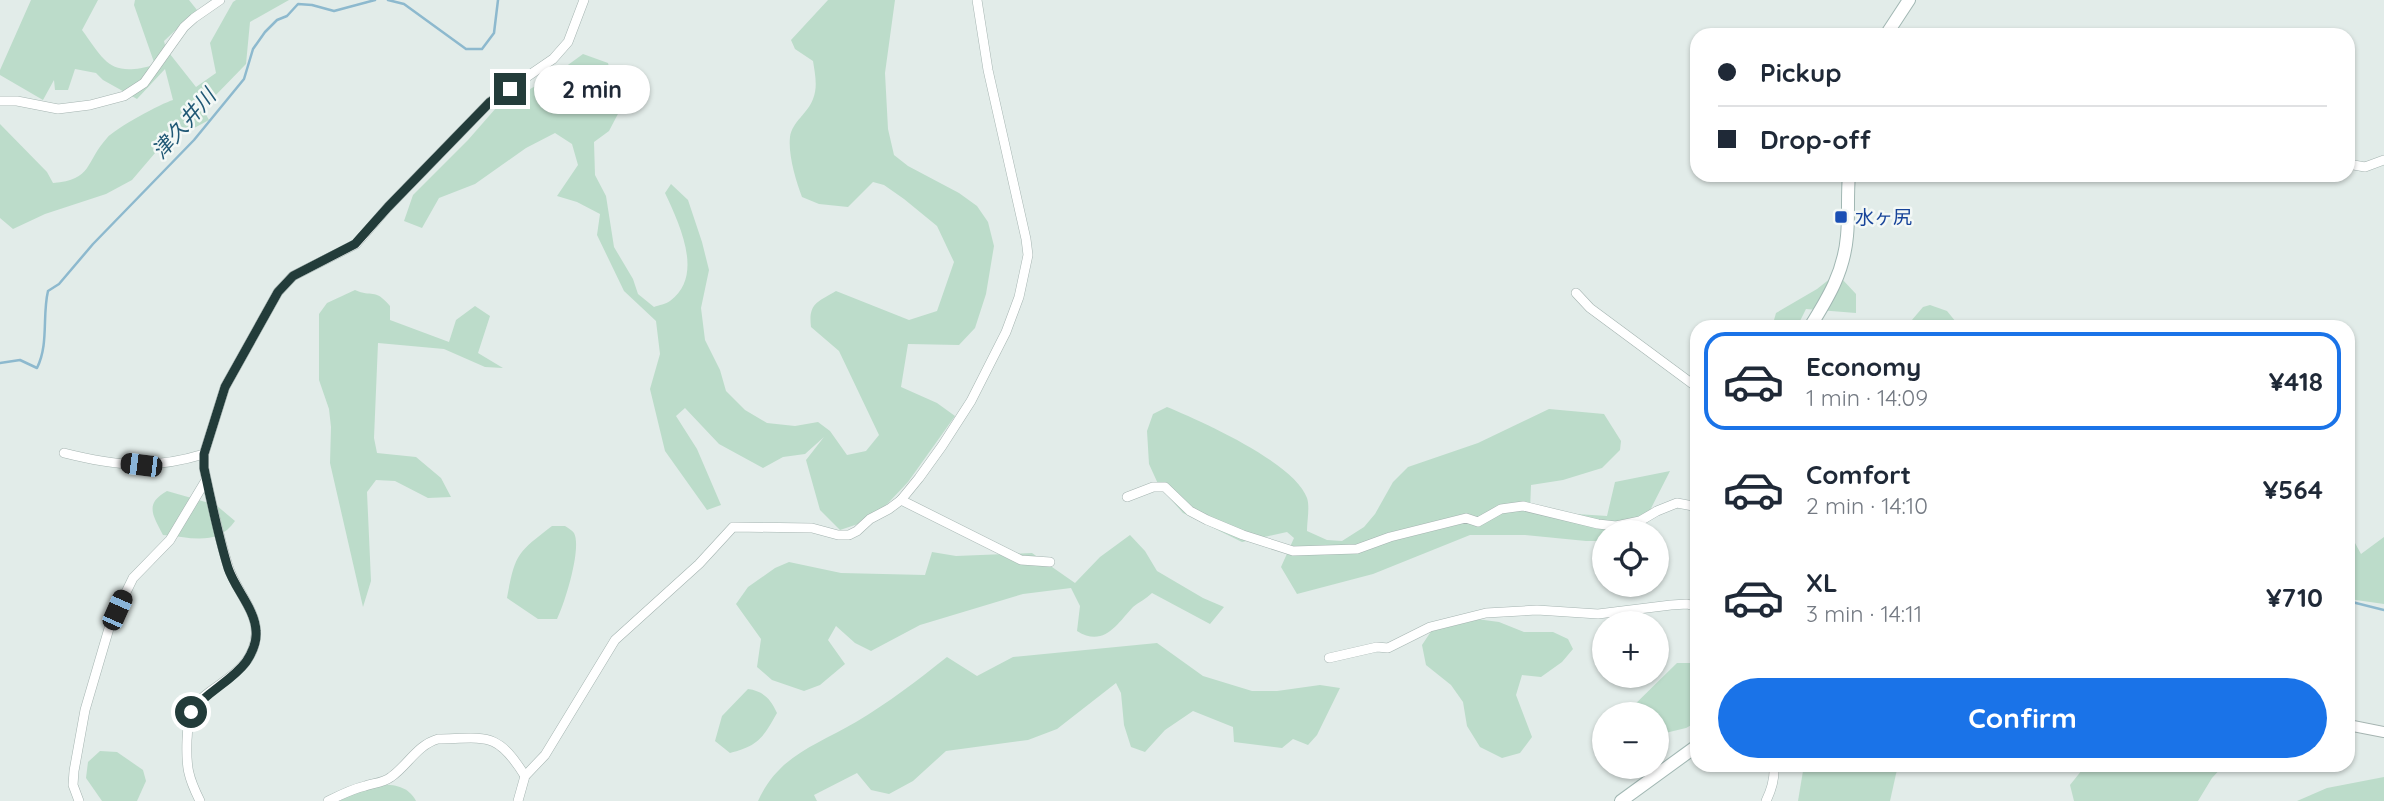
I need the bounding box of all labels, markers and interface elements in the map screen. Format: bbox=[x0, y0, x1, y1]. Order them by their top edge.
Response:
text: Pickup bbox=[1760, 56, 1842, 89]
callout: 2 min bbox=[534, 64, 650, 114]
route end bbox=[494, 73, 526, 105]
text: 2 min bbox=[562, 75, 622, 104]
water label: 津久井川 bbox=[146, 82, 222, 164]
text: Drop-off bbox=[1760, 123, 1871, 156]
place label: 水ヶ尻 bbox=[1855, 205, 1912, 229]
marker: 水ヶ尻 bbox=[1833, 209, 1849, 225]
icon: car bbox=[1722, 350, 1785, 413]
text: Economy bbox=[1806, 350, 1921, 383]
text: ¥418 bbox=[2269, 365, 2323, 398]
text: 1 min · 14:09 bbox=[1806, 383, 1928, 412]
car bbox=[119, 452, 164, 478]
icon: car bbox=[1722, 458, 1785, 521]
text: Comfort bbox=[1806, 458, 1911, 491]
text: ¥564 bbox=[2263, 473, 2323, 506]
text: 2 min · 14:10 bbox=[1806, 491, 1928, 520]
map controls bbox=[1592, 520, 1669, 779]
button: locate bbox=[1592, 520, 1669, 597]
icon: car bbox=[1722, 566, 1785, 629]
text: XL bbox=[1806, 566, 1838, 599]
text: ¥710 bbox=[2266, 581, 2323, 614]
car bbox=[99, 587, 136, 633]
text: 3 min · 14:11 bbox=[1806, 599, 1922, 628]
button: + bbox=[1592, 611, 1669, 688]
button: Confirm bbox=[1718, 678, 2327, 758]
route start bbox=[175, 696, 207, 728]
button: − bbox=[1592, 702, 1669, 779]

